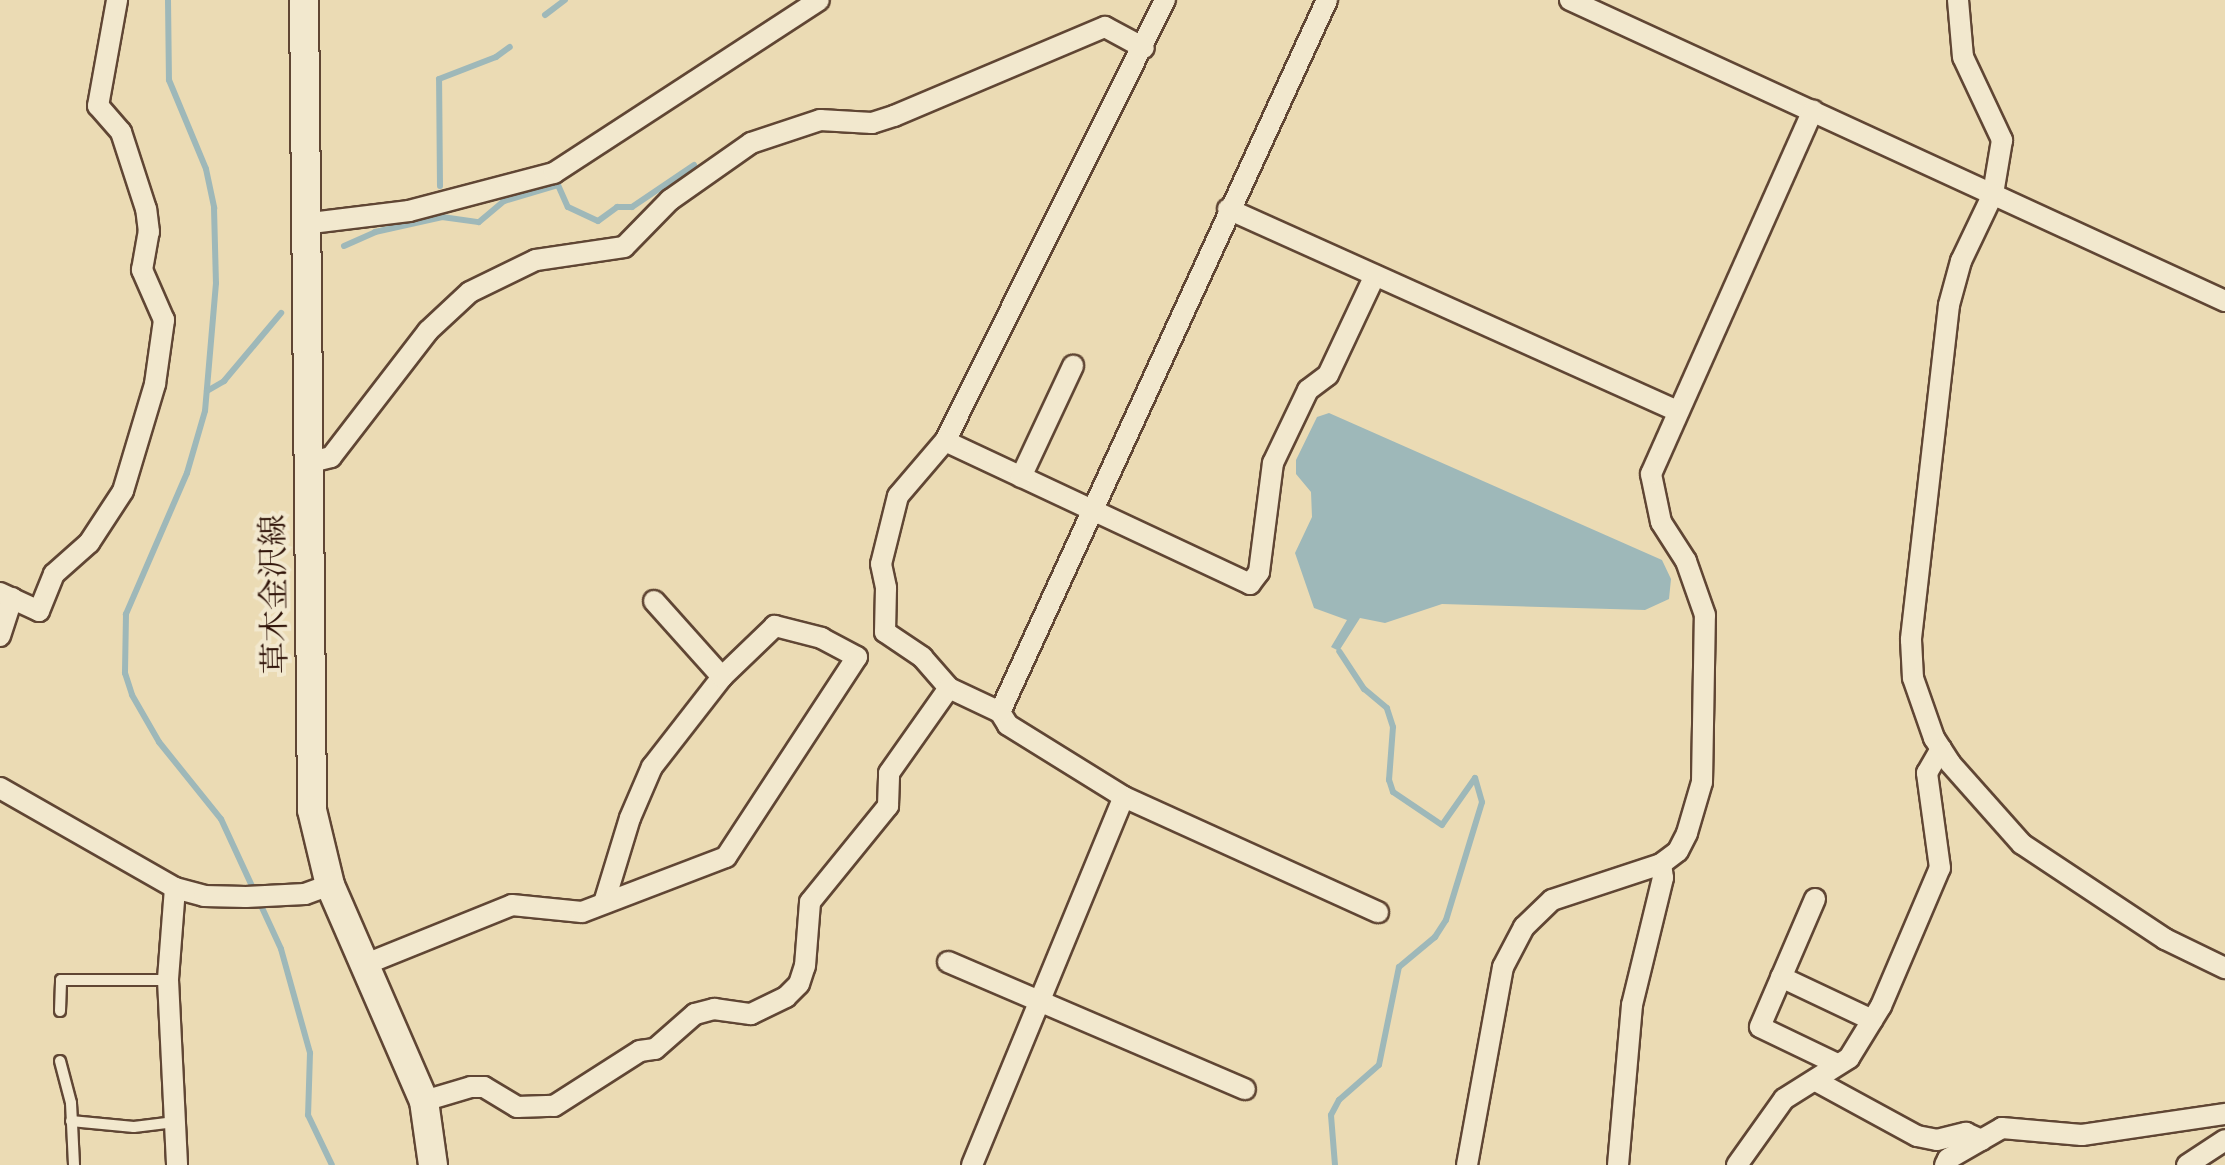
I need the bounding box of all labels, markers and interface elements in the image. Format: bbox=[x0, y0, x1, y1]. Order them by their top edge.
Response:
street label: 草木金沢線 bbox=[253, 514, 295, 674]

